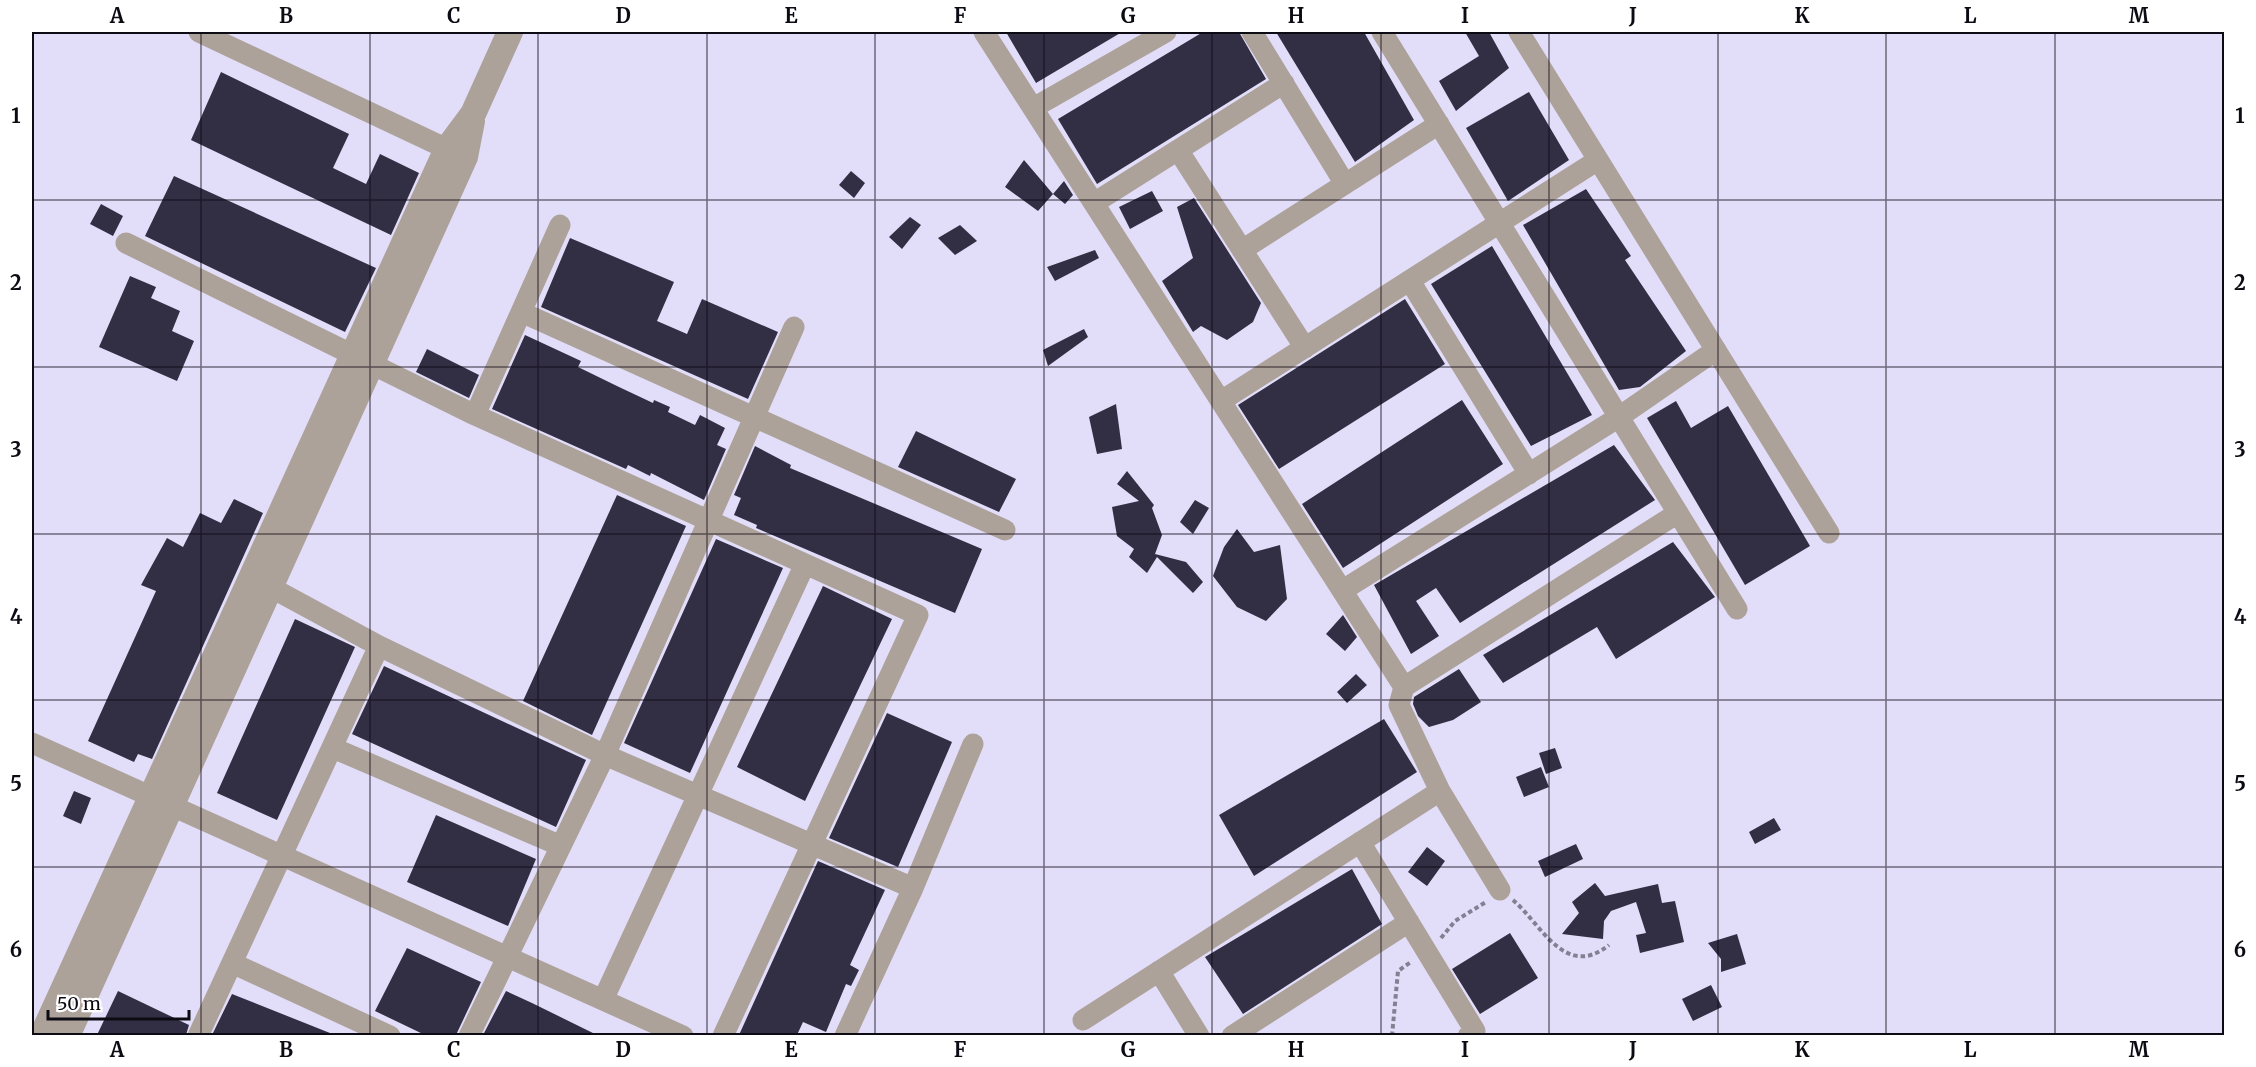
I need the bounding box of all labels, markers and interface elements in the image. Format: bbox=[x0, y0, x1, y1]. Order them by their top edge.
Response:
text: A bbox=[109, 3, 125, 28]
text: B bbox=[279, 3, 293, 28]
text: C bbox=[447, 3, 461, 28]
text: D bbox=[615, 3, 631, 28]
text: E bbox=[784, 3, 798, 28]
text: F bbox=[954, 3, 967, 28]
text: G bbox=[1121, 3, 1136, 28]
text: H bbox=[1288, 3, 1304, 28]
text: I bbox=[1461, 3, 1469, 28]
text: J bbox=[1628, 3, 1637, 28]
text: K bbox=[1795, 3, 1810, 28]
text: L bbox=[1964, 3, 1977, 28]
text: M bbox=[2129, 3, 2150, 28]
text: 1 bbox=[11, 103, 21, 128]
text: 1 bbox=[2235, 103, 2245, 128]
text: 2 bbox=[10, 270, 22, 295]
text: 2 bbox=[2234, 270, 2246, 295]
text: 3 bbox=[10, 437, 22, 462]
text: 3 bbox=[2234, 437, 2246, 462]
text: 4 bbox=[10, 604, 23, 629]
text: 4 bbox=[2234, 604, 2247, 629]
text: 5 bbox=[10, 771, 22, 796]
text: 5 bbox=[2234, 771, 2246, 796]
text: 6 bbox=[10, 937, 22, 962]
text: 6 bbox=[2234, 937, 2246, 962]
scale bar bbox=[48, 983, 189, 1021]
text: 50 m bbox=[57, 992, 101, 1015]
text: A bbox=[109, 1037, 125, 1062]
text: B bbox=[279, 1037, 293, 1062]
text: C bbox=[447, 1037, 461, 1062]
text: D bbox=[615, 1037, 631, 1062]
text: E bbox=[784, 1037, 798, 1062]
text: F bbox=[954, 1037, 967, 1062]
text: G bbox=[1121, 1037, 1136, 1062]
text: H bbox=[1288, 1037, 1304, 1062]
text: I bbox=[1461, 1037, 1469, 1062]
text: J bbox=[1628, 1037, 1637, 1062]
text: K bbox=[1795, 1037, 1810, 1062]
text: L bbox=[1964, 1037, 1977, 1062]
text: M bbox=[2129, 1037, 2150, 1062]

